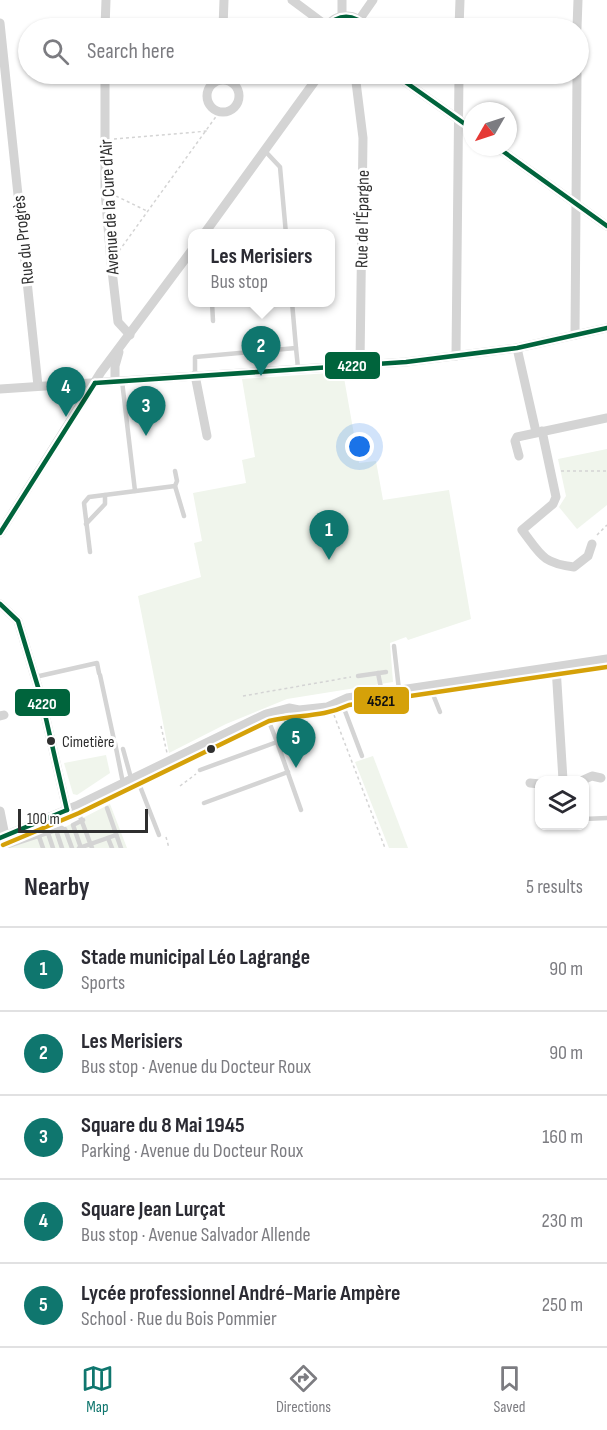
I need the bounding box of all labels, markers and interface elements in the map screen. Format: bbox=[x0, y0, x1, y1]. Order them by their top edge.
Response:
search box bbox=[18, 18, 589, 84]
icon: search bbox=[39, 35, 72, 68]
text: Search here bbox=[87, 38, 174, 65]
north arrow bbox=[463, 102, 517, 156]
street label: Avenue de la Cure d'Air bbox=[95, 139, 124, 276]
street label: Rue de l'Épargne bbox=[351, 170, 374, 268]
street label: Rue du Progrès bbox=[8, 194, 39, 286]
popup bbox=[188, 229, 335, 307]
text: Les Merisiers bbox=[211, 243, 312, 270]
text: Bus stop bbox=[211, 270, 268, 294]
pin: 2 bbox=[242, 326, 280, 376]
line badge: 4220 bbox=[324, 351, 381, 380]
text: 4220 bbox=[337, 357, 367, 376]
pin: 4 bbox=[46, 368, 86, 417]
pin: 3 bbox=[126, 386, 166, 436]
your location bbox=[345, 432, 374, 461]
pin: 1 bbox=[310, 510, 348, 560]
line badge: 4521 bbox=[353, 686, 410, 715]
line badge: 4220 bbox=[14, 688, 71, 717]
text: 4521 bbox=[367, 692, 396, 711]
text: 4220 bbox=[27, 695, 57, 714]
pin: 5 bbox=[276, 718, 316, 768]
place label: Cimetière bbox=[62, 733, 114, 752]
marker: Cimetière bbox=[45, 735, 57, 747]
unlabelled marker bbox=[205, 743, 217, 755]
map controls bbox=[535, 776, 589, 830]
button: layers bbox=[535, 776, 589, 830]
scale bar bbox=[18, 806, 148, 834]
text: 100 m bbox=[27, 810, 60, 829]
text: Nearby bbox=[24, 872, 90, 903]
text: 5 results bbox=[526, 875, 583, 899]
text: Stade municipal Léo Lagrange bbox=[81, 944, 310, 971]
text: 1 bbox=[40, 957, 47, 981]
text: 90 m bbox=[549, 957, 583, 981]
text: Sports bbox=[81, 971, 125, 995]
text: Les Merisiers bbox=[81, 1028, 183, 1055]
text: 2 bbox=[39, 1041, 48, 1065]
text: 90 m bbox=[549, 1041, 583, 1065]
text: Bus stop · Avenue du Docteur Roux bbox=[81, 1055, 311, 1079]
text: Square du 8 Mai 1945 bbox=[81, 1112, 245, 1139]
text: 3 bbox=[39, 1125, 48, 1149]
text: 160 m bbox=[542, 1125, 583, 1149]
text: Parking · Avenue du Docteur Roux bbox=[81, 1139, 303, 1163]
text: Square Jean Lurçat bbox=[81, 1196, 225, 1223]
text: 4 bbox=[39, 1209, 48, 1233]
text: 230 m bbox=[541, 1209, 583, 1233]
text: Bus stop · Avenue Salvador Allende bbox=[81, 1223, 311, 1247]
text: Lycée professionnel André-Marie Ampère bbox=[81, 1280, 400, 1307]
text: 5 bbox=[39, 1293, 48, 1317]
text: 250 m bbox=[542, 1293, 583, 1317]
text: School · Rue du Bois Pommier bbox=[81, 1307, 277, 1331]
tab: Map bbox=[81, 1362, 114, 1417]
tab: Directions bbox=[276, 1362, 331, 1417]
tab: Saved bbox=[493, 1362, 526, 1417]

